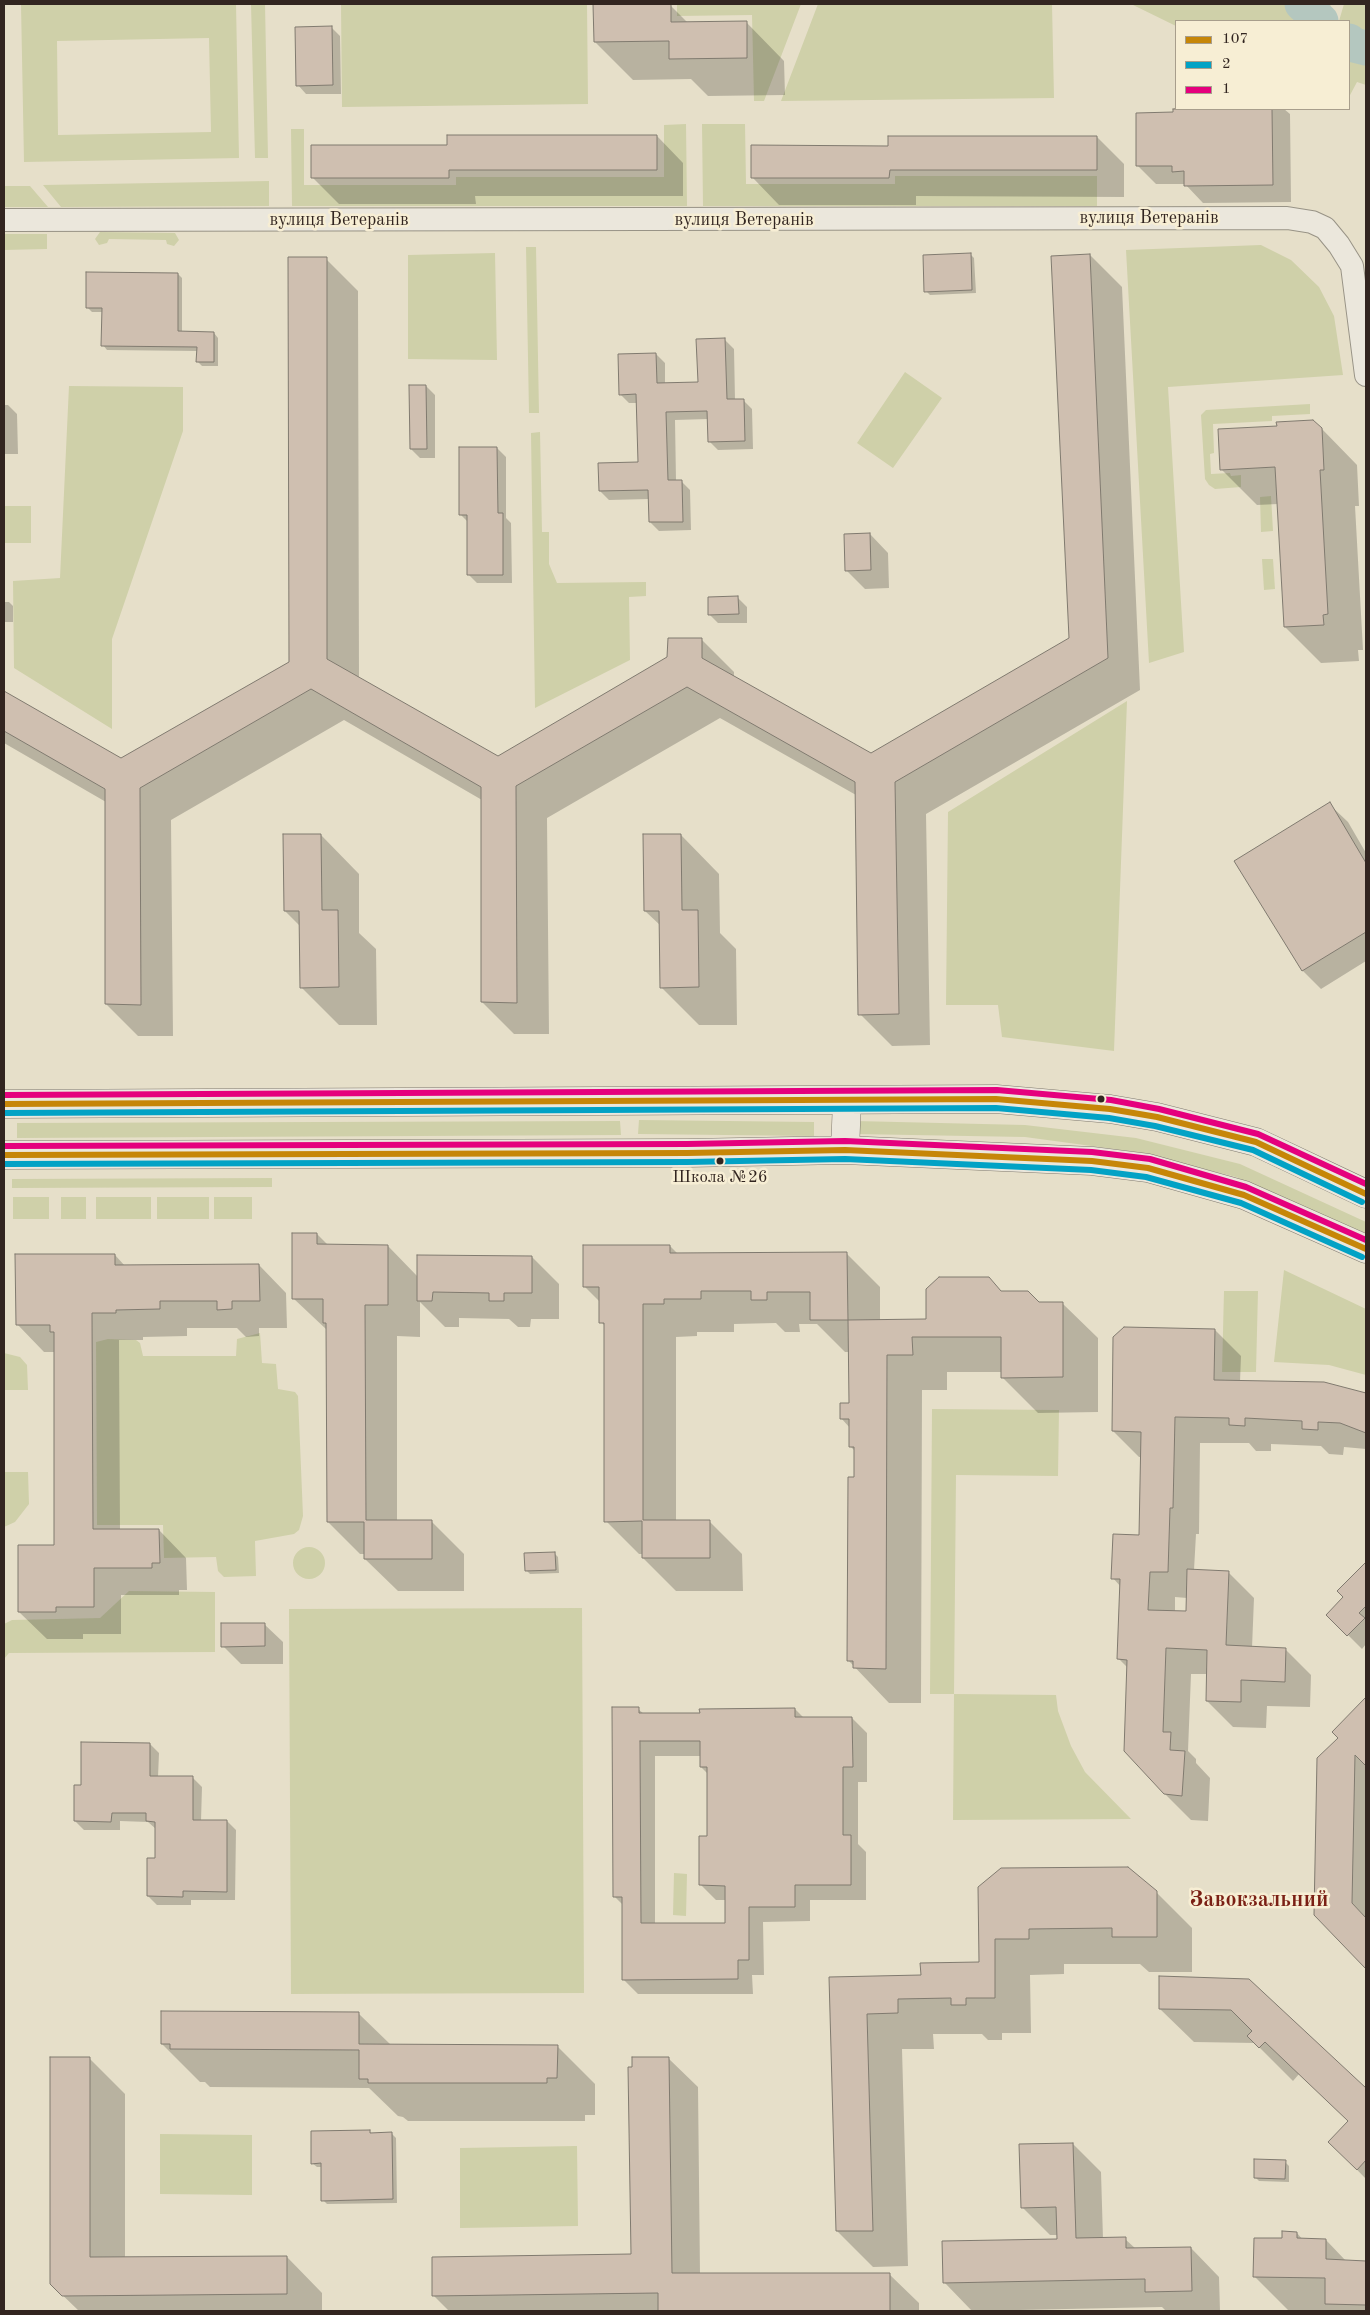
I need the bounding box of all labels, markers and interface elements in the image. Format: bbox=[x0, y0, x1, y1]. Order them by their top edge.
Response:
legend bbox=[1175, 20, 1350, 110]
text: 107 bbox=[1222, 32, 1248, 47]
text: 2 bbox=[1222, 57, 1231, 72]
text: 1 bbox=[1222, 82, 1231, 97]
street label: вулиця Ветеранів bbox=[1079, 207, 1219, 229]
street label: вулиця Ветеранів bbox=[269, 209, 409, 231]
street label: вулиця Ветеранів bbox=[674, 209, 814, 231]
unlabelled marker bbox=[1096, 1094, 1106, 1104]
marker: Школа №26 bbox=[715, 1156, 725, 1166]
place label: Школа №26 bbox=[672, 1168, 768, 1188]
district label: Завокзальний bbox=[1189, 1887, 1329, 1913]

